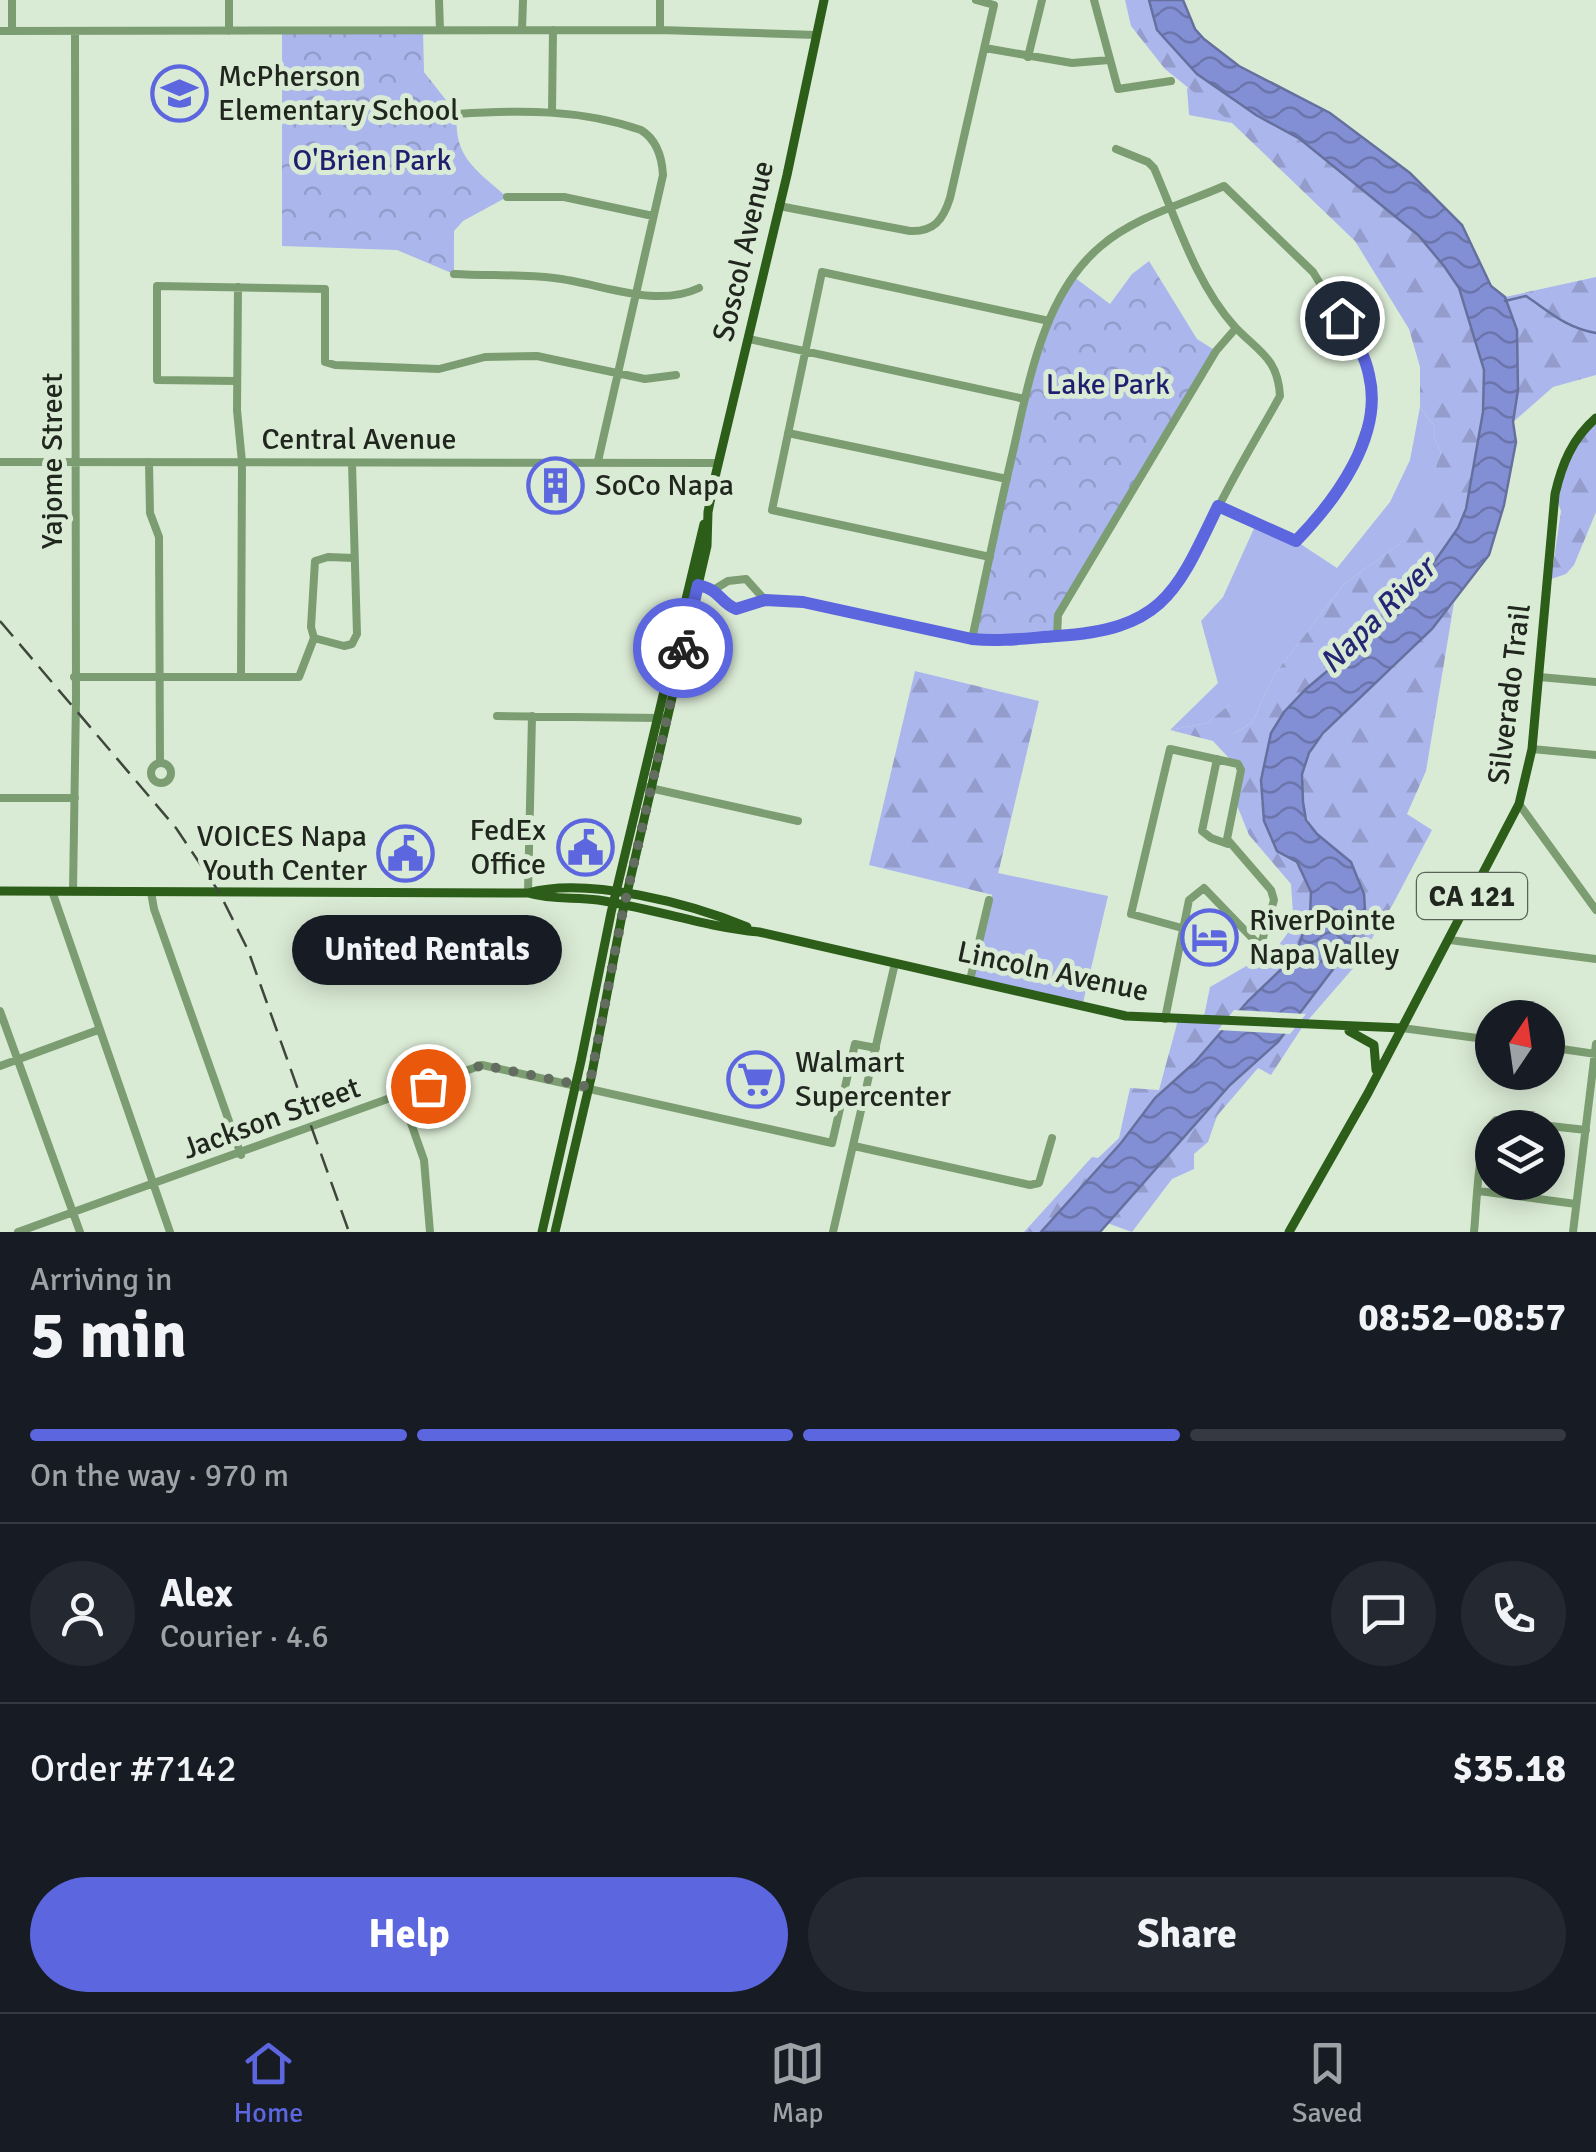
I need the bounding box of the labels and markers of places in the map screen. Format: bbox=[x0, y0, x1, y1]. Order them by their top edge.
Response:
place label: McPherson Elementary School bbox=[218, 58, 459, 129]
school or university icon: McPherson Elementary School bbox=[149, 63, 209, 123]
pin bbox=[1300, 276, 1385, 361]
building icon: SoCo Napa bbox=[526, 455, 586, 515]
place label: SoCo Napa bbox=[595, 467, 734, 504]
place label: FedEx Office bbox=[469, 812, 546, 883]
public building icon: FedEx Office bbox=[555, 817, 615, 877]
place label: VOICES Napa Youth Center bbox=[197, 818, 367, 889]
public building icon: VOICES Napa Youth Center bbox=[376, 823, 436, 883]
place label: RiverPointe Napa Valley bbox=[1249, 902, 1399, 973]
hotel icon: RiverPointe Napa Valley bbox=[1180, 907, 1240, 967]
callout: United Rentals bbox=[293, 916, 563, 986]
pin bbox=[386, 1044, 471, 1129]
place label: Walmart Supercenter bbox=[795, 1044, 951, 1115]
supermarket icon: Walmart Supercenter bbox=[726, 1049, 786, 1109]

